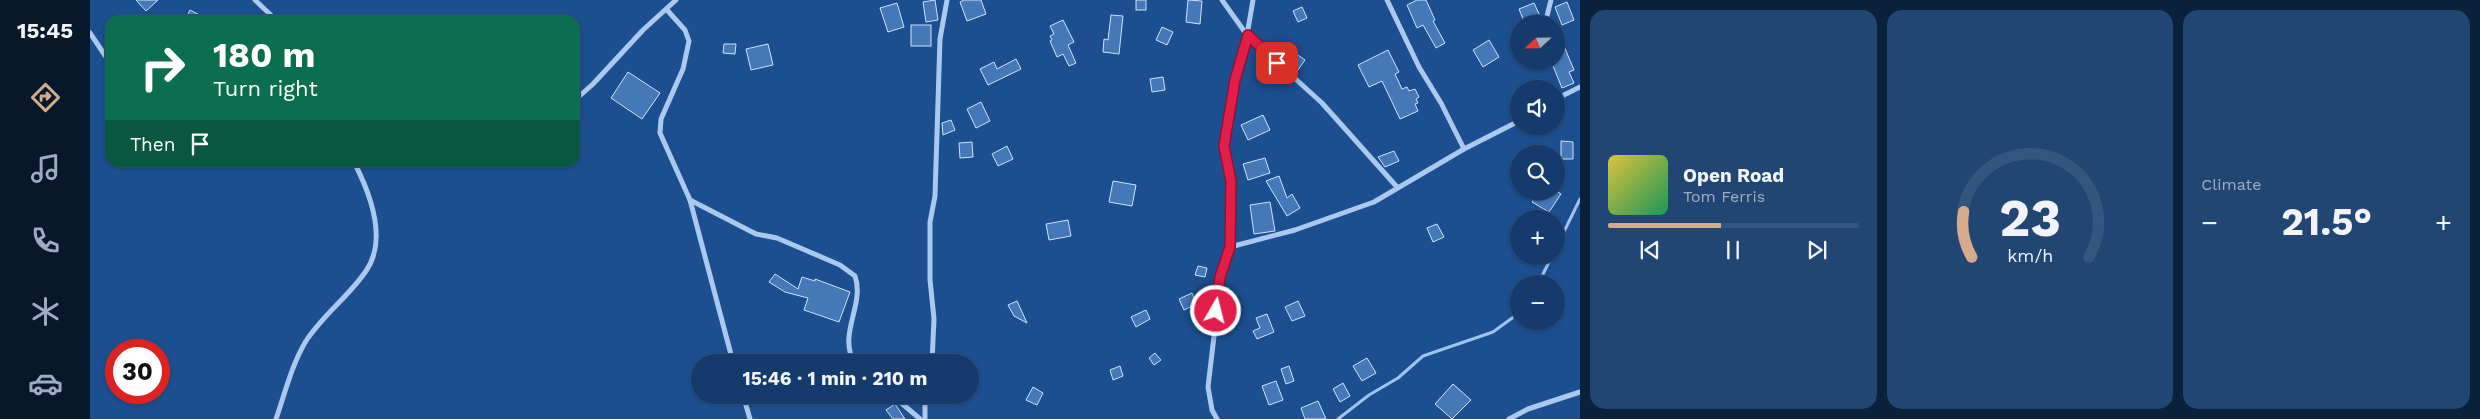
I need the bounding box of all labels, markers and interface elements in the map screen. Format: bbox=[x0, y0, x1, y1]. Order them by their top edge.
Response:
north arrow bbox=[1510, 15, 1565, 70]
map controls bbox=[1510, 15, 1565, 330]
text: 15:45 bbox=[17, 18, 73, 43]
text: 180 m bbox=[213, 34, 316, 76]
icon: right bbox=[130, 35, 195, 100]
pin bbox=[1256, 42, 1298, 84]
icon: arrive bbox=[1263, 49, 1291, 77]
text: Turn right bbox=[213, 76, 318, 101]
icon: directions bbox=[28, 80, 63, 115]
button: sound bbox=[1510, 80, 1565, 135]
icon: arrive bbox=[186, 130, 214, 158]
text: Then bbox=[130, 133, 176, 156]
button: search bbox=[1510, 145, 1565, 200]
icon: music bbox=[28, 151, 63, 186]
text: Open Road bbox=[1683, 164, 1784, 187]
text: Climate bbox=[2201, 175, 2261, 194]
text: Tom Ferris bbox=[1683, 187, 1765, 206]
text: 23 bbox=[1999, 188, 2061, 249]
text: 21.5° bbox=[2281, 200, 2372, 244]
text: − bbox=[2201, 206, 2218, 239]
text: + bbox=[2435, 206, 2452, 239]
button: + bbox=[1510, 210, 1565, 265]
icon: phone bbox=[28, 223, 63, 258]
icon: previous bbox=[1636, 236, 1664, 264]
icon: pause bbox=[1719, 236, 1747, 264]
icon: next bbox=[1803, 236, 1831, 264]
text: km/h bbox=[2007, 245, 2053, 266]
button: − bbox=[1510, 275, 1565, 330]
position arrow bbox=[1189, 284, 1241, 336]
icon: climate bbox=[28, 294, 63, 329]
speed limit sign: 30 bbox=[105, 339, 170, 404]
icon: car bbox=[28, 366, 63, 401]
text: 15:46 · 1 min · 210 m bbox=[743, 367, 927, 390]

